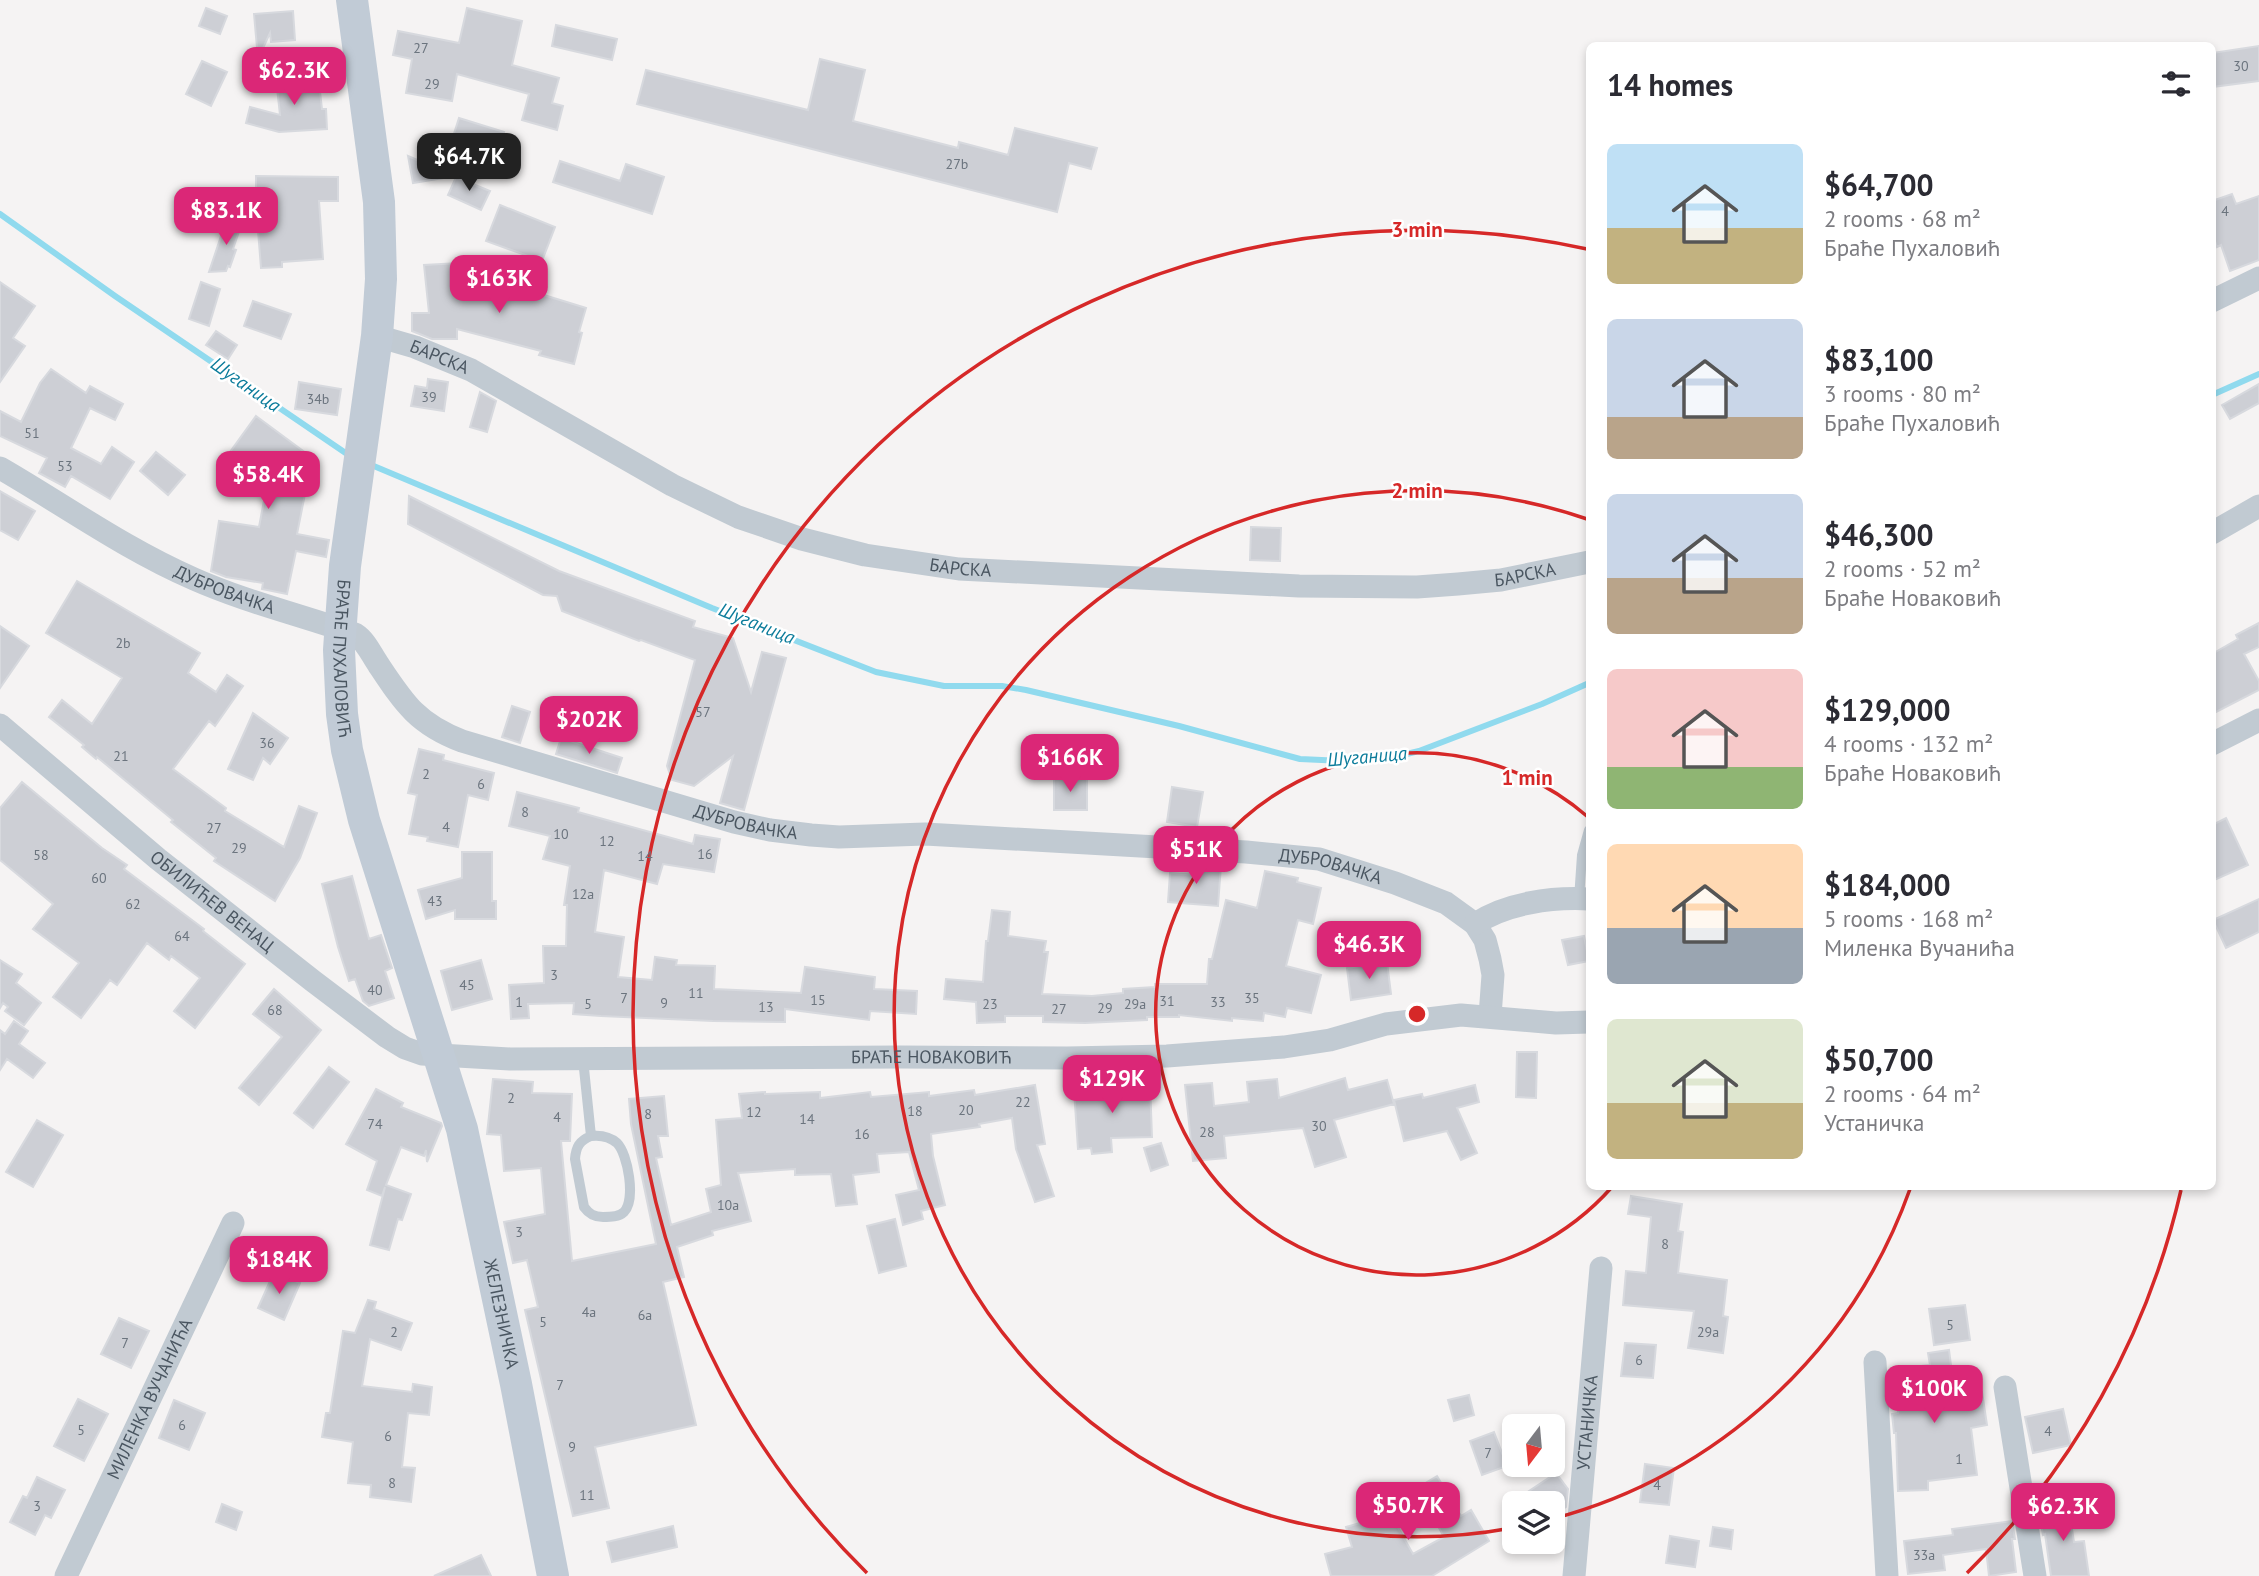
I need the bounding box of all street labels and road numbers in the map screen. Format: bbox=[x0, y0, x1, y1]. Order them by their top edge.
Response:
street label: БАРСКА bbox=[407, 334, 473, 379]
street label: БАРСКА bbox=[928, 553, 992, 582]
street label: БАРСКА bbox=[1493, 557, 1558, 592]
street label: ДУБРОВАЧКА bbox=[171, 560, 278, 619]
street label: БРАЋЕ ПУХАЛОВИЋ bbox=[328, 579, 357, 739]
street label: ДУБРОВАЧКА bbox=[691, 799, 799, 844]
street label: ДУБРОВАЧКА bbox=[1278, 843, 1385, 889]
street label: ОБИЛИЋЕВ ВЕНАЦ bbox=[146, 845, 279, 957]
street label: БРАЋЕ НОВАКОВИЋ bbox=[851, 1045, 1012, 1069]
street label: ЖЕЛЕЗНИЧКА bbox=[479, 1256, 525, 1371]
street label: МИЛЕНКА ВУЧАНИЋА bbox=[101, 1314, 197, 1483]
street label: УСТАНИЧКА bbox=[1571, 1373, 1603, 1471]

